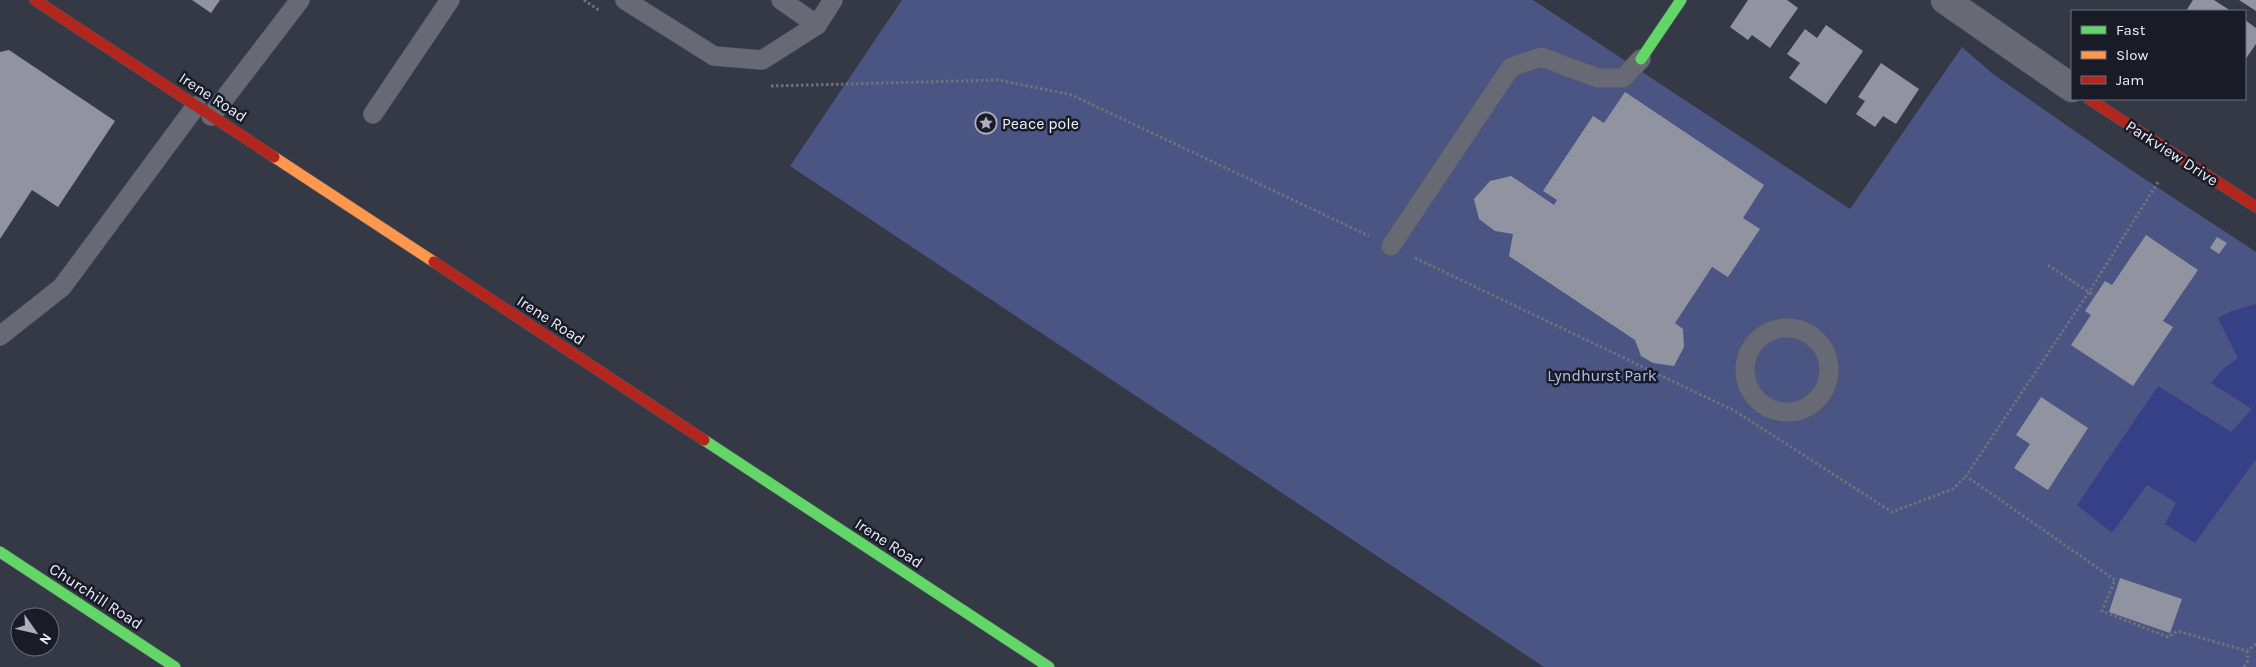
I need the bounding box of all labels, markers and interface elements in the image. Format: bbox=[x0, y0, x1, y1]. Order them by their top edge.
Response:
legend bbox=[2071, 10, 2246, 100]
text: Fast bbox=[2116, 21, 2146, 39]
text: Slow bbox=[2116, 46, 2148, 64]
street label: Irene Road bbox=[176, 68, 250, 126]
text: Jam bbox=[2116, 71, 2144, 89]
place icon: Peace pole bbox=[974, 111, 998, 135]
place label: Peace pole bbox=[1002, 114, 1079, 133]
street label: Parkview Drive bbox=[2122, 116, 2222, 190]
street label: Irene Road bbox=[514, 291, 588, 349]
park label: Lyndhurst Park bbox=[1547, 366, 1657, 385]
street label: Irene Road bbox=[852, 514, 926, 572]
street label: Churchill Road bbox=[46, 559, 146, 633]
north arrow bbox=[10, 607, 60, 657]
text: N bbox=[36, 630, 55, 648]

